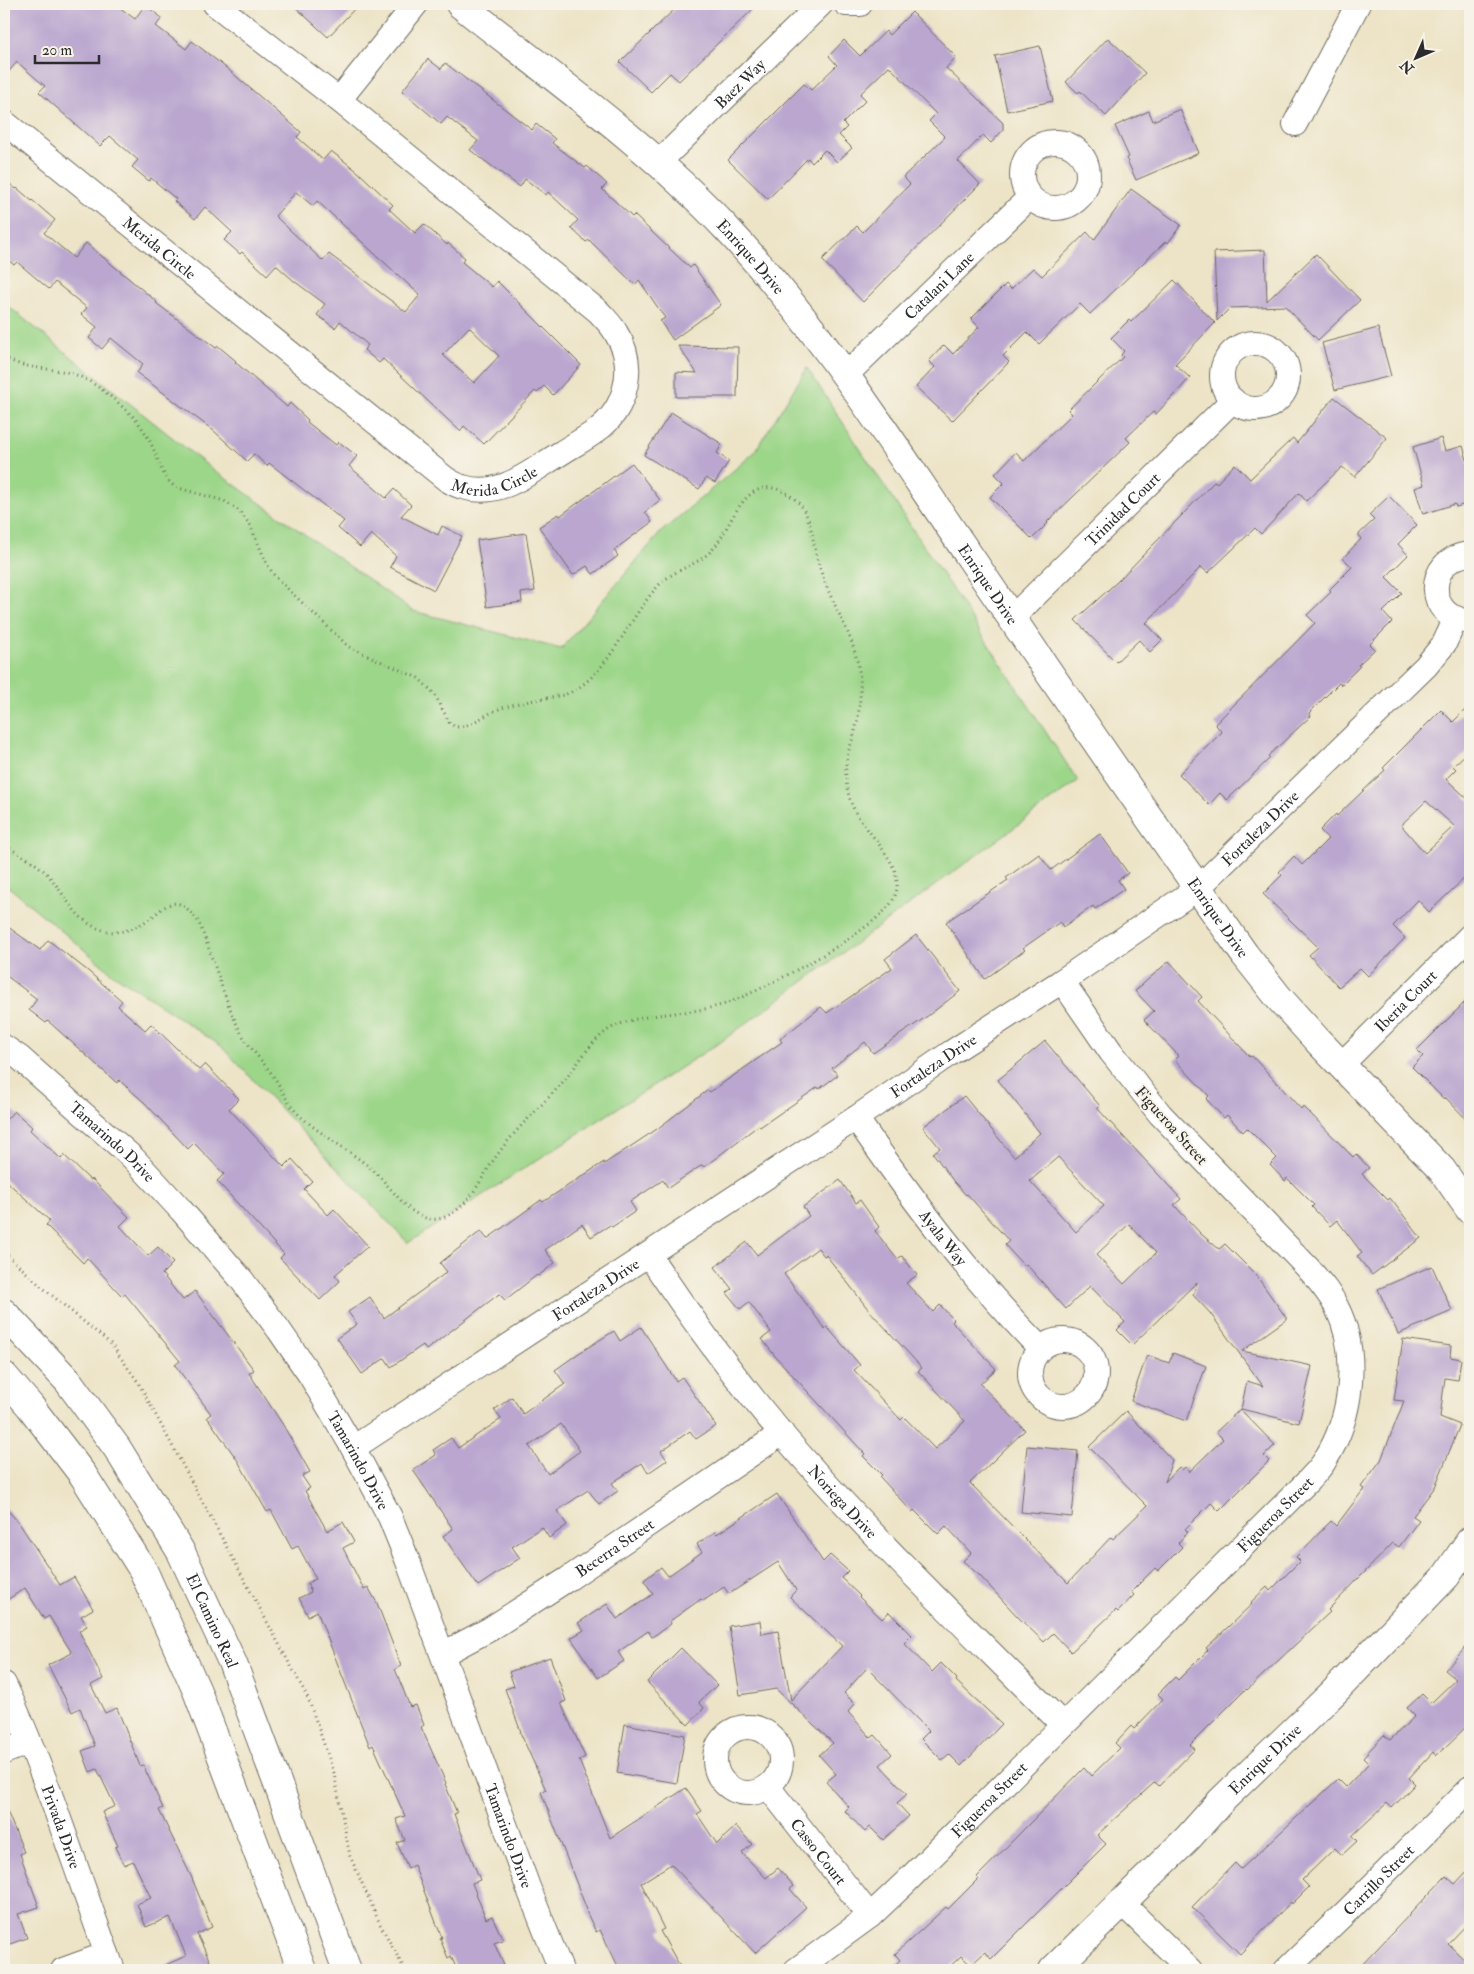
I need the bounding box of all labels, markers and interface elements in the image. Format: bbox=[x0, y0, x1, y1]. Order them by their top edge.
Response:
scale bar bbox=[35, 32, 99, 64]
north arrow bbox=[1392, 32, 1442, 82]
text: 20 m bbox=[42, 41, 72, 60]
street label: Baez Way bbox=[711, 54, 771, 113]
text: N bbox=[1396, 56, 1418, 78]
street label: Merida Circle bbox=[118, 213, 200, 284]
street label: Enrique Drive bbox=[712, 215, 789, 299]
street label: Catalani Lane bbox=[900, 247, 979, 324]
street label: Merida Circle bbox=[448, 462, 542, 501]
street label: Trinidad Court bbox=[1081, 469, 1165, 551]
street label: Enrique Drive bbox=[953, 540, 1022, 629]
street label: Fortaleza Drive bbox=[1218, 786, 1304, 871]
street label: Enrique Drive bbox=[1183, 874, 1253, 962]
street label: Iberia Court bbox=[1371, 966, 1441, 1037]
street label: Fortaleza Drive bbox=[887, 1030, 981, 1103]
street label: Figueroa Street bbox=[1131, 1082, 1212, 1169]
street label: Tamarindo Drive bbox=[65, 1097, 159, 1187]
street label: Ayala Way bbox=[914, 1205, 972, 1271]
street label: Fortaleza Drive bbox=[549, 1254, 644, 1326]
street label: Tamarindo Drive bbox=[323, 1408, 393, 1514]
street label: Noriega Drive bbox=[803, 1461, 881, 1543]
street label: Figueroa Street bbox=[1233, 1473, 1318, 1557]
street label: Becerra Street bbox=[572, 1514, 658, 1582]
street label: El Camino Real bbox=[181, 1570, 242, 1671]
street label: Enrique Drive bbox=[1225, 1720, 1306, 1799]
street label: Figueroa Street bbox=[947, 1758, 1032, 1842]
street label: Tamarindo Drive bbox=[480, 1781, 537, 1891]
street label: Privada Drive bbox=[36, 1783, 85, 1872]
street label: Casso Court bbox=[786, 1815, 850, 1889]
street label: Carrillo Street bbox=[1339, 1841, 1419, 1920]

